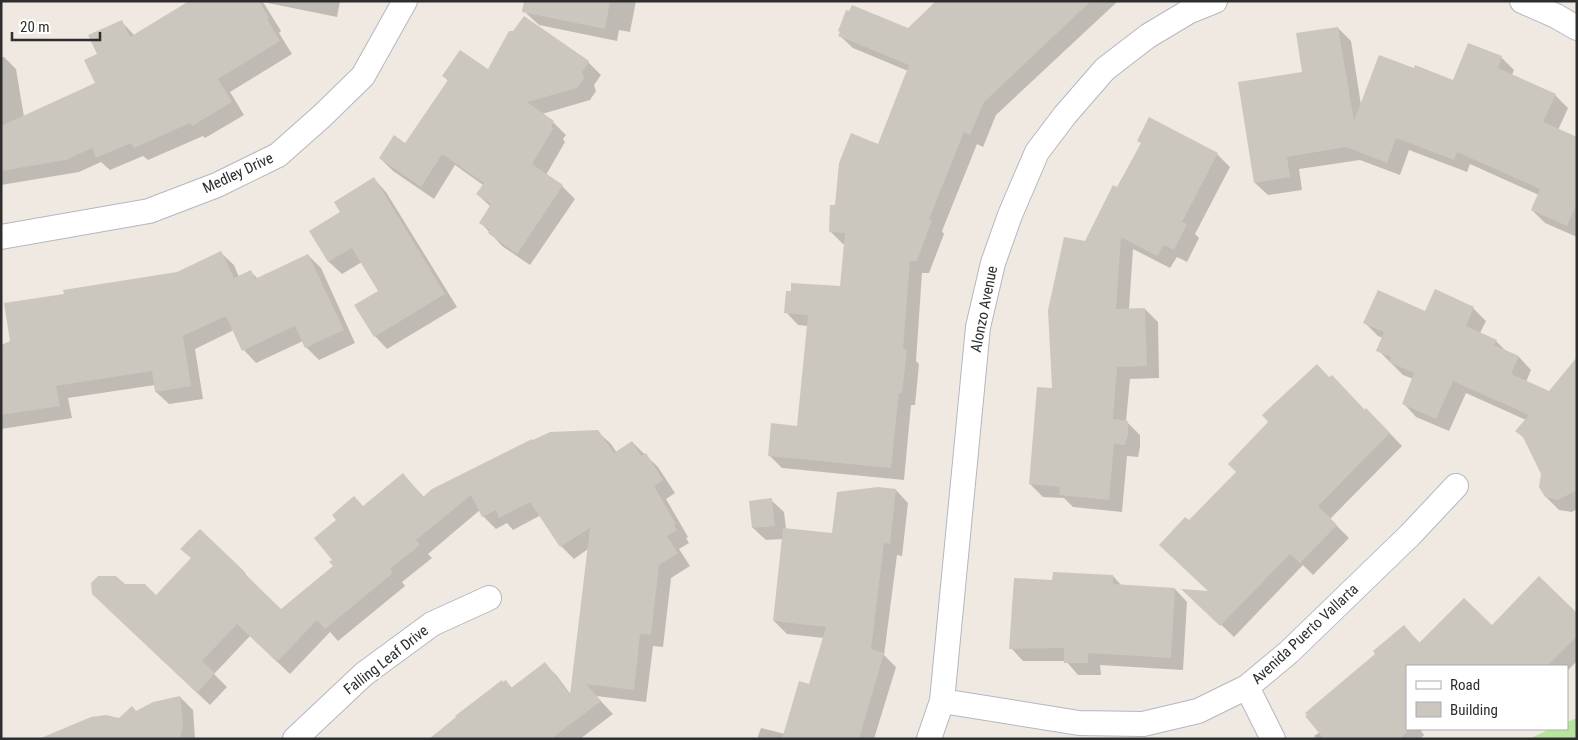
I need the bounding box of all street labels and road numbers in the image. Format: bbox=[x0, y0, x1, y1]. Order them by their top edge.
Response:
street label: Medley Drive bbox=[200, 149, 276, 197]
street label: Alonzo Avenue bbox=[967, 264, 1001, 354]
street label: Avenida Puerto Vallarta bbox=[1248, 580, 1362, 688]
street label: Falling Leaf Drive bbox=[340, 621, 432, 699]

